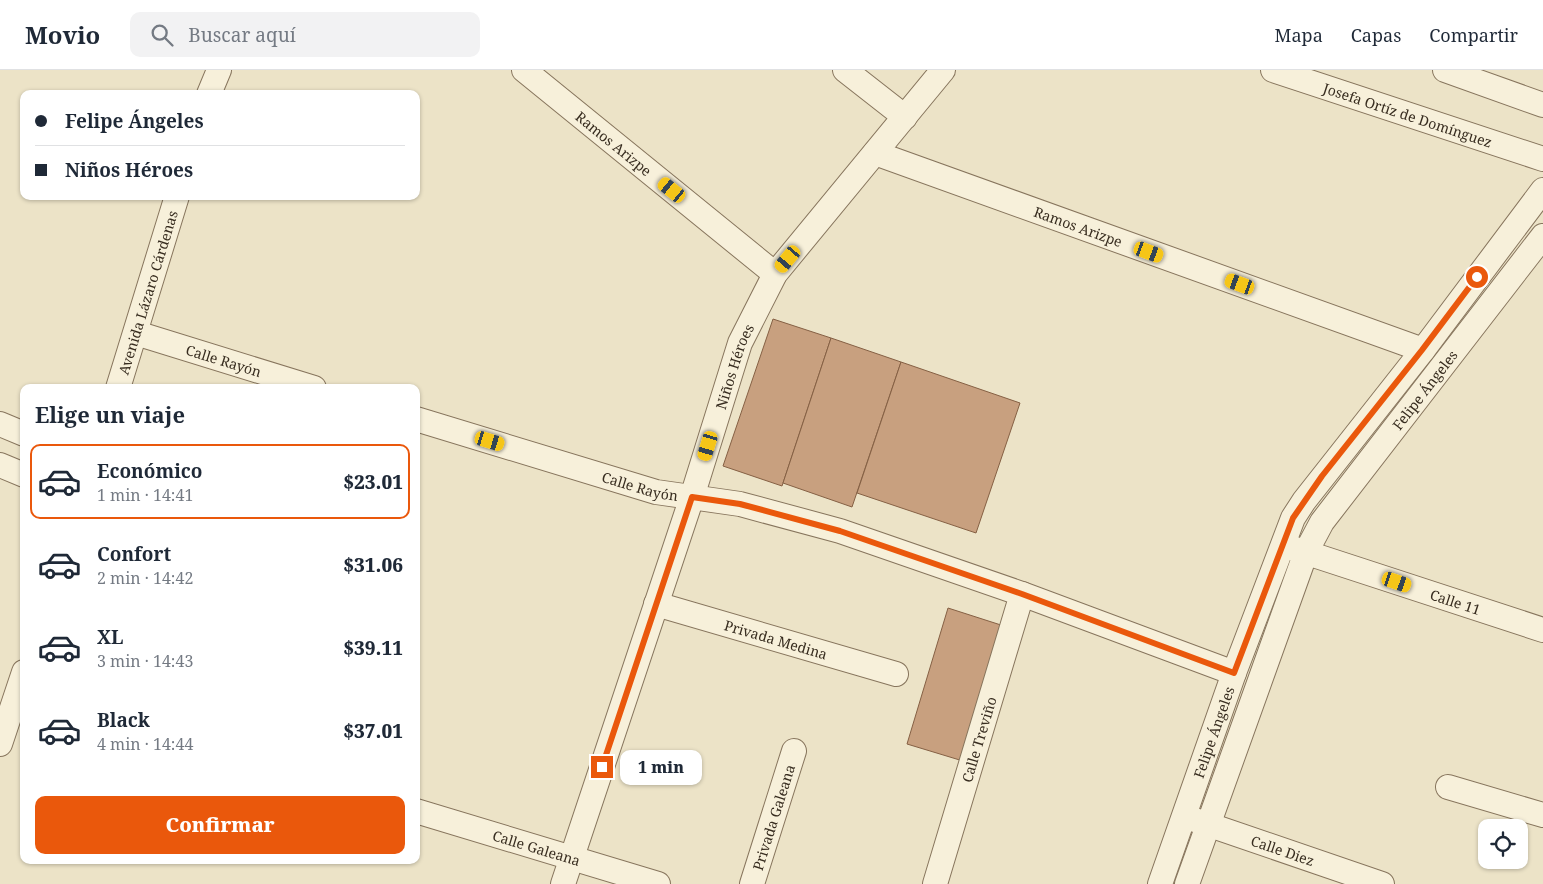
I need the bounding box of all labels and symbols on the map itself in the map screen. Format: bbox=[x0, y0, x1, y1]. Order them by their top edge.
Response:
street label: Josefa Ortíz de Domínguez bbox=[1320, 77, 1495, 151]
street label: Ramos Arizpe bbox=[572, 107, 656, 180]
car bbox=[655, 175, 688, 205]
street label: Ramos Arizpe bbox=[1031, 201, 1125, 251]
street label: Avenida Lázaro Cárdenas bbox=[113, 208, 182, 377]
car bbox=[1132, 240, 1165, 264]
car bbox=[772, 243, 803, 275]
route start bbox=[1466, 266, 1488, 288]
car bbox=[1223, 272, 1256, 296]
street label: Niños Héroes bbox=[710, 320, 758, 412]
street label: Calle Rayón bbox=[184, 340, 264, 381]
street label: Felipe Ángeles bbox=[1387, 346, 1461, 433]
car bbox=[473, 429, 506, 453]
car bbox=[696, 429, 719, 463]
street label: Calle Rayón bbox=[600, 467, 679, 505]
car bbox=[1380, 570, 1413, 594]
street label: Calle 11 bbox=[1428, 584, 1483, 619]
street label: Privada Medina bbox=[722, 615, 830, 663]
street label: Felipe Ángeles bbox=[1188, 684, 1238, 780]
street label: Calle Treviño bbox=[957, 694, 1000, 785]
callout: 1 min bbox=[620, 750, 702, 784]
route end bbox=[591, 756, 613, 778]
street label: Privada Galeana bbox=[747, 762, 799, 873]
street label: Calle Galeana bbox=[490, 825, 583, 870]
street label: Calle Diez bbox=[1249, 830, 1317, 870]

